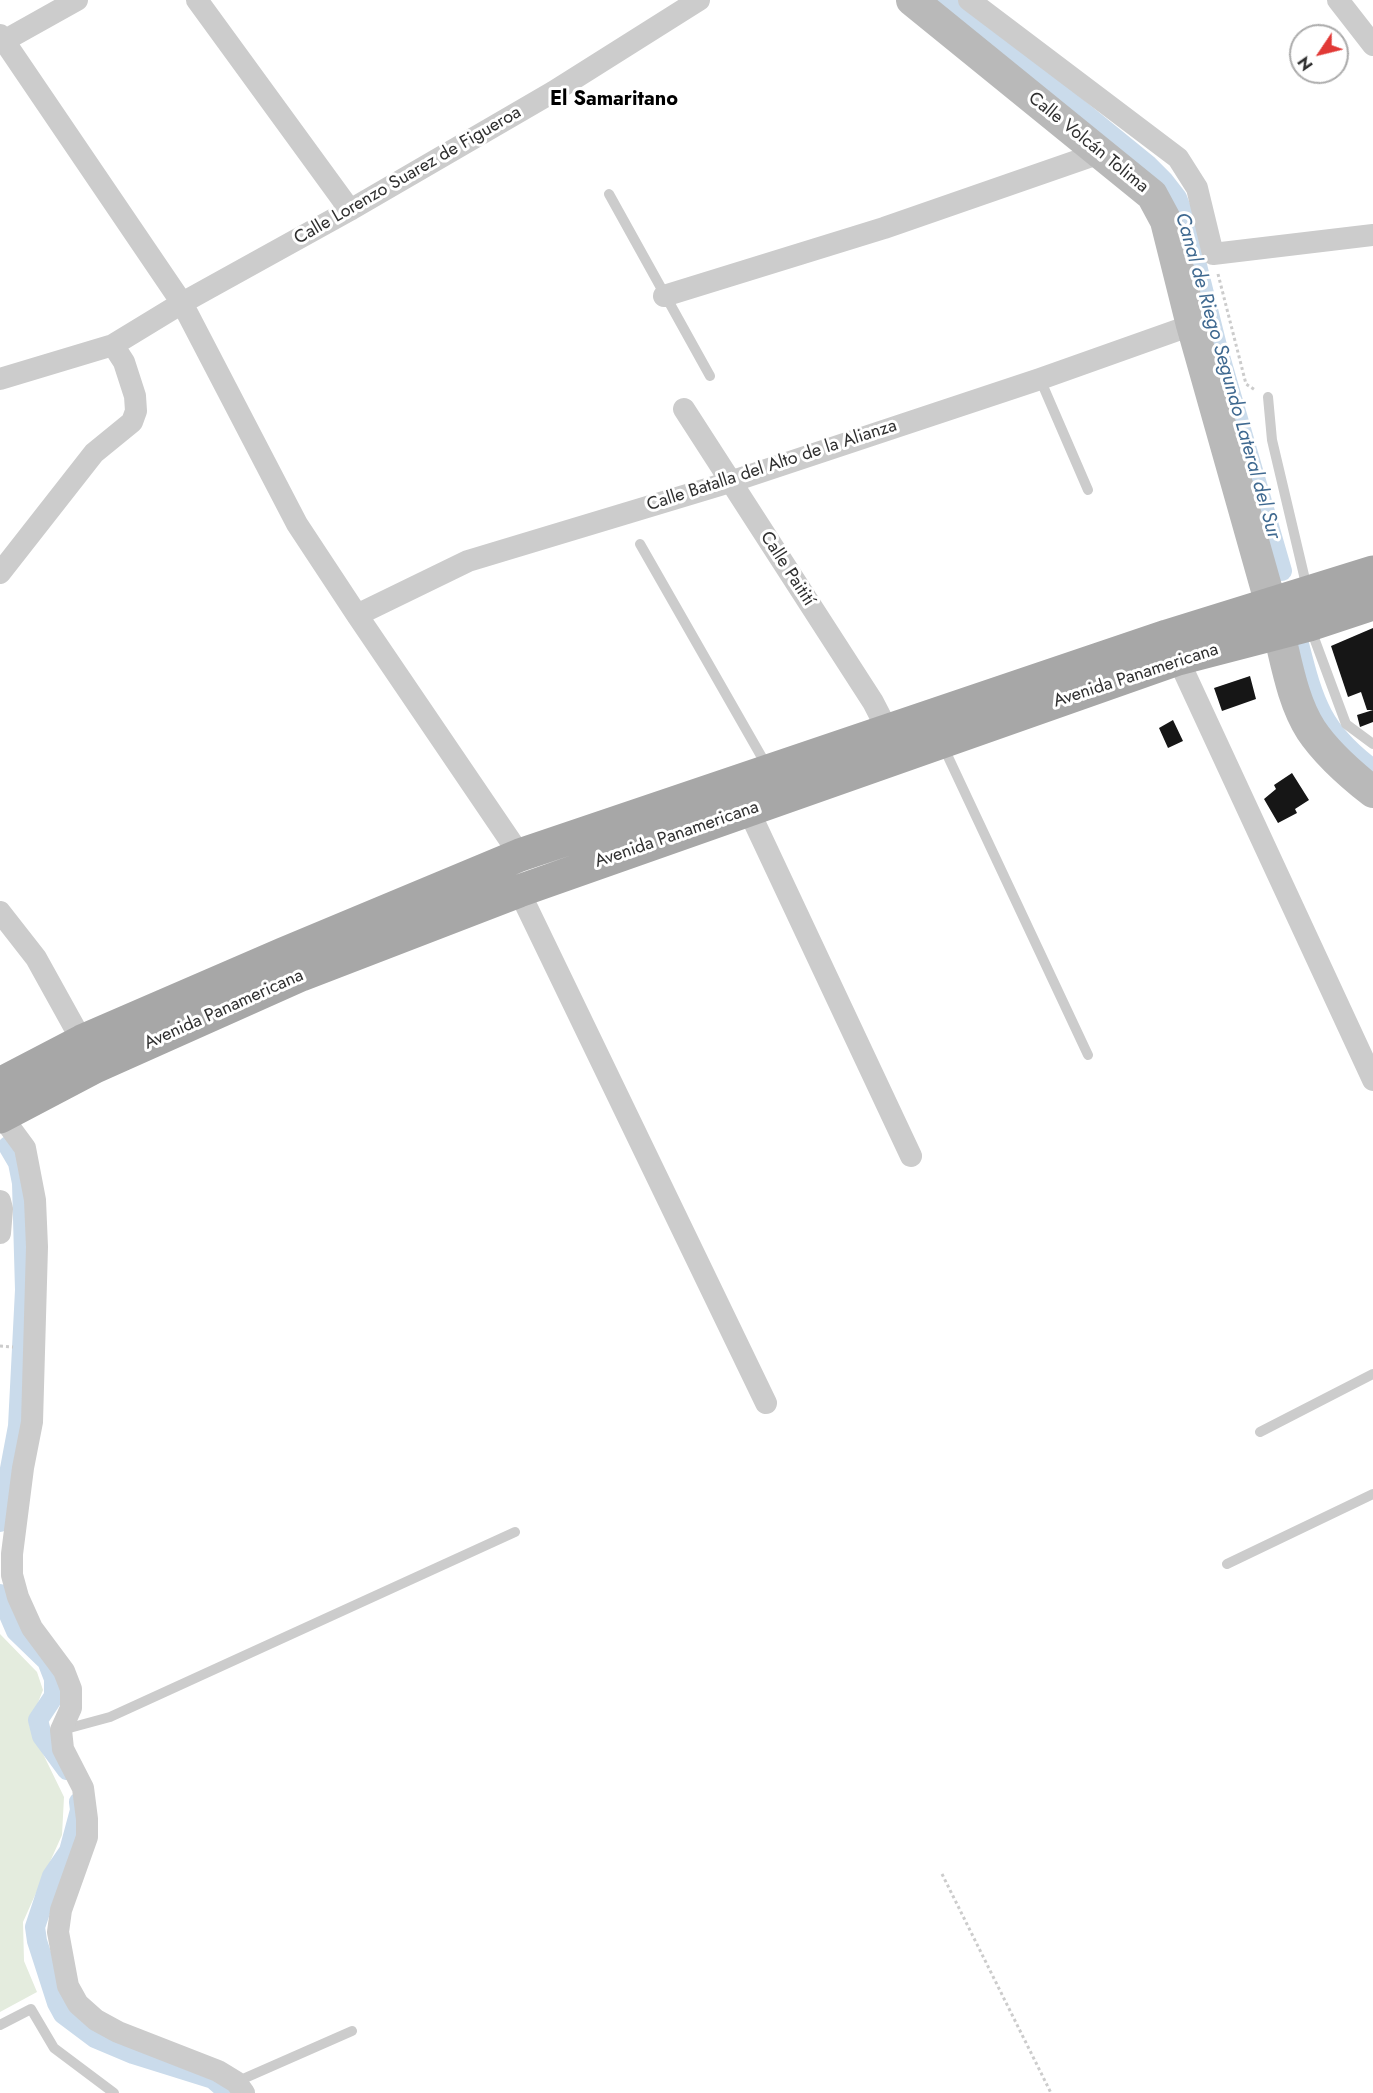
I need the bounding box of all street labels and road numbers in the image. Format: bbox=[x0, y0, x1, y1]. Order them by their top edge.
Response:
street label: Calle Volcán Tolima bbox=[1024, 88, 1152, 198]
street label: Calle Lorenzo Suarez de Figueroa bbox=[291, 102, 525, 250]
street label: Calle Batalla del Alto de la Alianza bbox=[644, 415, 900, 517]
street label: Calle Paitití bbox=[755, 528, 819, 610]
street label: Avenida Panamericana bbox=[1051, 639, 1221, 713]
street label: Avenida Panamericana bbox=[592, 797, 762, 873]
street label: Avenida Panamericana bbox=[141, 965, 307, 1055]

